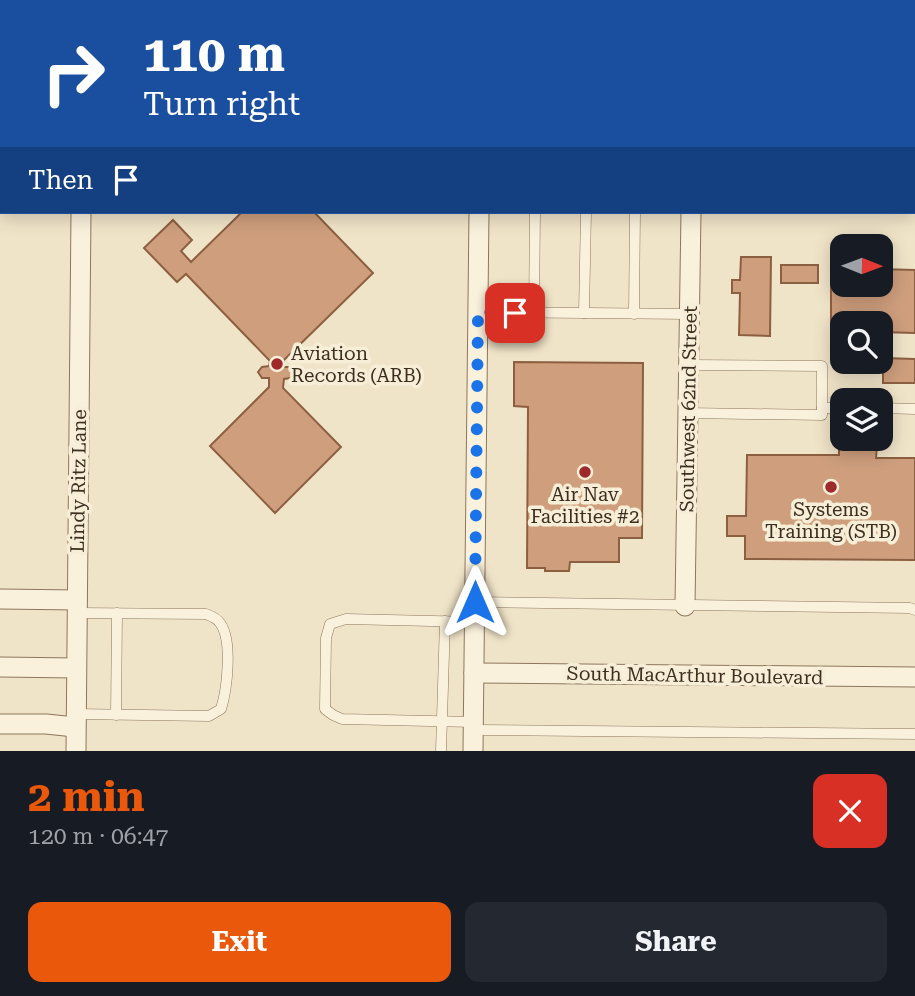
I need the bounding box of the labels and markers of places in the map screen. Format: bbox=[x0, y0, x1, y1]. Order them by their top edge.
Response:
pin bbox=[485, 283, 545, 343]
place label: Aviation Records (ARB) bbox=[291, 342, 422, 387]
marker: Aviation Records (ARB) bbox=[269, 356, 285, 372]
marker: Air Nav Facilities #2 bbox=[577, 464, 593, 480]
marker: Systems Training (STB) bbox=[823, 479, 839, 495]
place label: Air Nav Facilities #2 bbox=[530, 483, 640, 528]
place label: Systems Training (STB) bbox=[765, 498, 897, 543]

